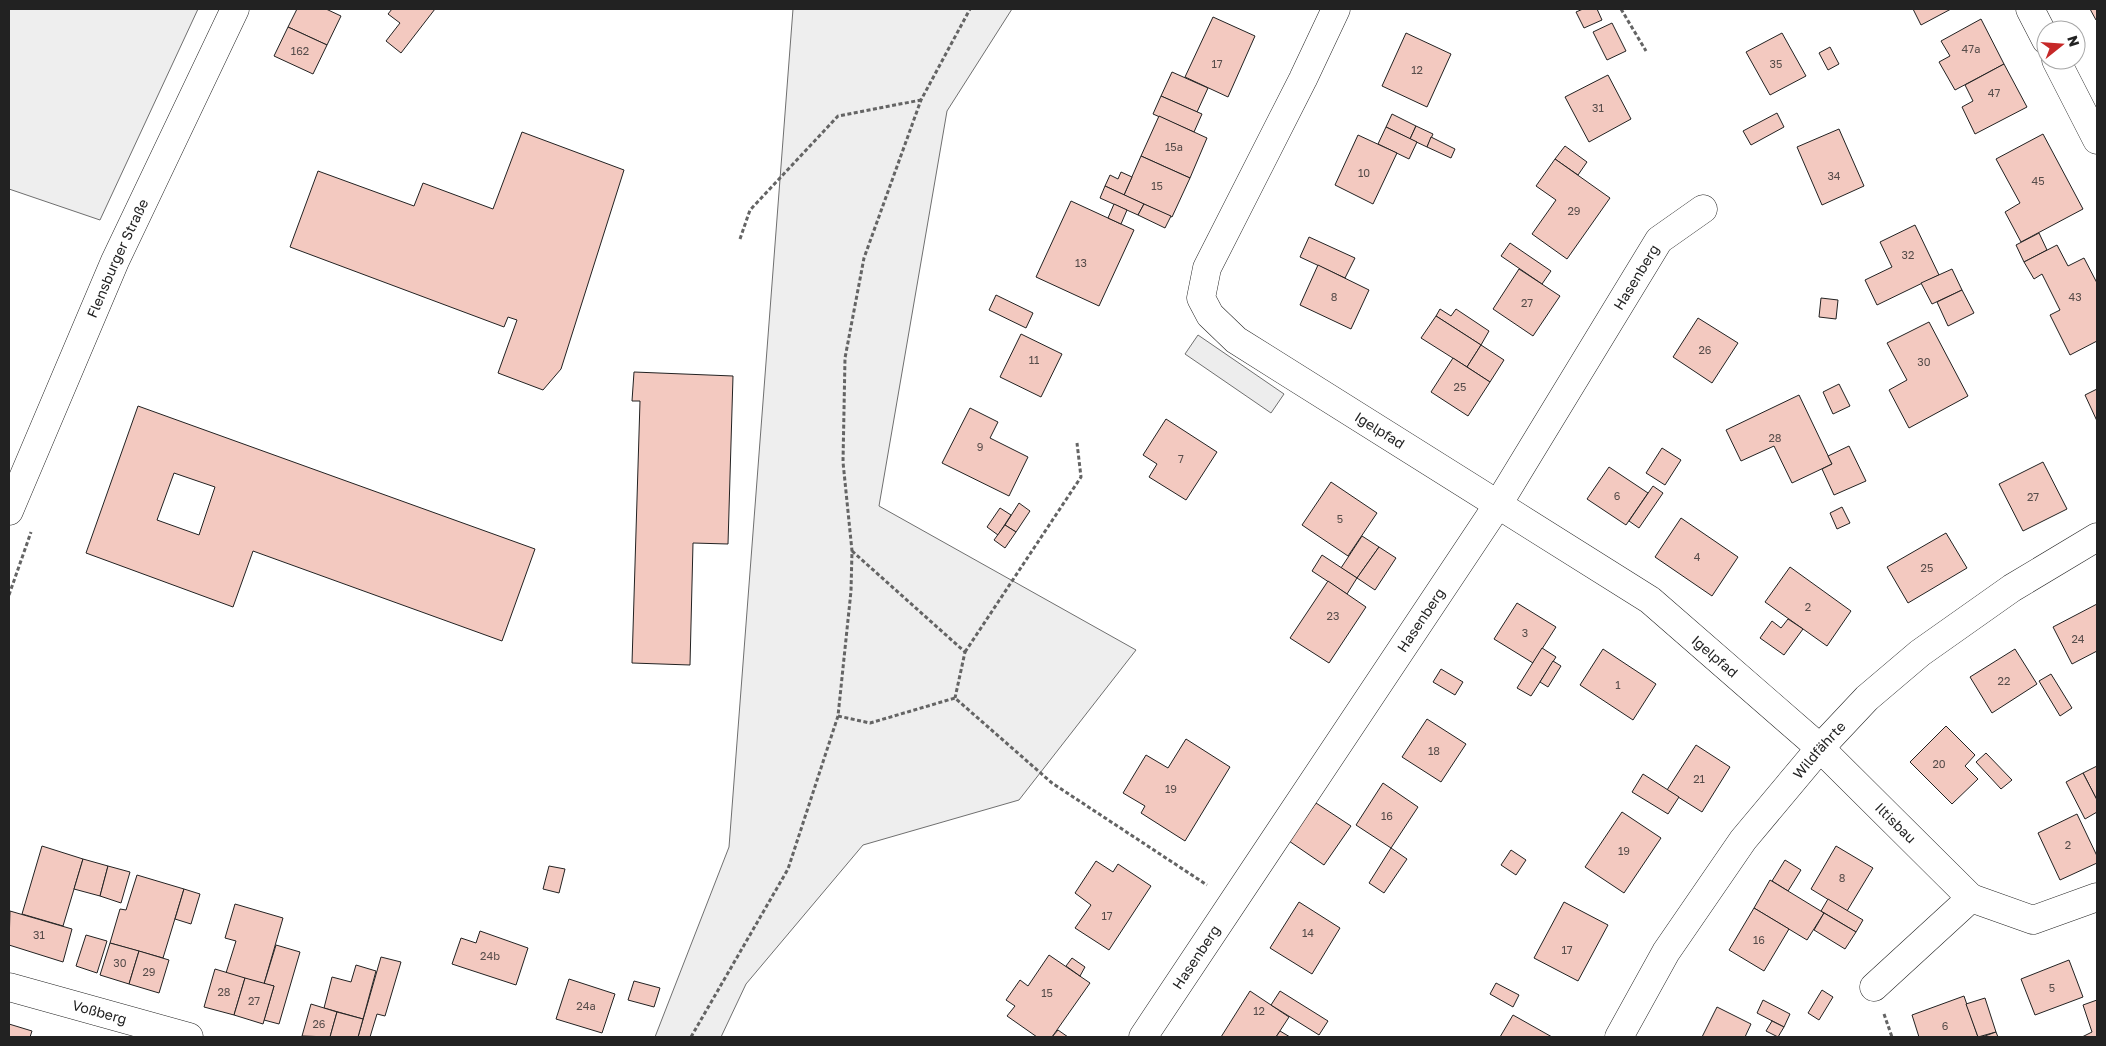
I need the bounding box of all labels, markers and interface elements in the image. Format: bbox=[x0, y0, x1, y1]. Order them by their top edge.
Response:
north arrow bbox=[2036, 20, 2086, 70]
text: N bbox=[2064, 33, 2084, 49]
house number: 47a bbox=[1962, 42, 1980, 55]
house number: 162 bbox=[291, 44, 309, 57]
house number: 17 bbox=[1211, 57, 1223, 70]
house number: 35 bbox=[1770, 57, 1782, 70]
house number: 12 bbox=[1411, 63, 1423, 76]
house number: 47 bbox=[1988, 86, 2000, 99]
house number: 31 bbox=[1592, 101, 1604, 114]
house number: 15a bbox=[1165, 140, 1183, 153]
house number: 10 bbox=[1358, 166, 1370, 179]
house number: 34 bbox=[1827, 169, 1841, 182]
house number: 45 bbox=[2031, 174, 2045, 187]
house number: 15 bbox=[1151, 179, 1163, 192]
street label: Flensburger Straße bbox=[83, 196, 151, 320]
house number: 29 bbox=[1567, 204, 1581, 217]
street label: Hasenberg bbox=[1610, 241, 1662, 313]
house number: 32 bbox=[1902, 248, 1914, 261]
house number: 13 bbox=[1075, 256, 1087, 269]
house number: 8 bbox=[1331, 290, 1338, 303]
house number: 43 bbox=[2068, 290, 2082, 303]
house number: 27 bbox=[1521, 296, 1533, 309]
house number: 26 bbox=[1698, 343, 1712, 356]
house number: 11 bbox=[1029, 353, 1039, 366]
house number: 30 bbox=[1917, 355, 1931, 368]
house number: 25 bbox=[1454, 380, 1466, 393]
street label: Igelpfad bbox=[1352, 408, 1408, 452]
house number: 28 bbox=[1768, 431, 1782, 444]
house number: 9 bbox=[977, 440, 983, 453]
house number: 7 bbox=[1178, 452, 1184, 465]
house number: 6 bbox=[1614, 489, 1621, 502]
house number: 27 bbox=[2027, 490, 2039, 503]
house number: 5 bbox=[1337, 512, 1343, 525]
house number: 4 bbox=[1694, 550, 1701, 563]
house number: 25 bbox=[1921, 561, 1933, 574]
street label: Hasenberg bbox=[1393, 585, 1448, 655]
house number: 2 bbox=[1805, 600, 1811, 613]
house number: 23 bbox=[1327, 609, 1339, 622]
house number: 3 bbox=[1522, 626, 1528, 639]
street label: Igelpfad bbox=[1689, 631, 1742, 681]
house number: 24 bbox=[2071, 632, 2085, 645]
house number: 22 bbox=[1998, 674, 2010, 687]
house number: 1 bbox=[1615, 678, 1621, 691]
street label: Wildfährte bbox=[1789, 717, 1849, 782]
house number: 18 bbox=[1428, 744, 1440, 757]
house number: 20 bbox=[1932, 757, 1946, 770]
house number: 21 bbox=[1693, 772, 1705, 785]
house number: 19 bbox=[1165, 782, 1177, 795]
street label: Iltisbau bbox=[1872, 799, 1920, 846]
house number: 16 bbox=[1381, 809, 1393, 822]
house number: 2 bbox=[2065, 838, 2071, 851]
house number: 19 bbox=[1618, 844, 1630, 857]
house number: 8 bbox=[1839, 871, 1846, 884]
house number: 17 bbox=[1101, 909, 1113, 922]
street label: Hasenberg bbox=[1168, 922, 1223, 992]
house number: 14 bbox=[1302, 926, 1314, 939]
house number: 31 bbox=[33, 928, 45, 941]
house number: 16 bbox=[1753, 933, 1765, 946]
house number: 17 bbox=[1561, 943, 1573, 956]
house number: 24b bbox=[480, 949, 500, 962]
house number: 30 bbox=[113, 956, 127, 969]
house number: 29 bbox=[142, 965, 156, 978]
house number: 5 bbox=[2049, 981, 2055, 994]
house number: 28 bbox=[217, 985, 231, 998]
house number: 15 bbox=[1041, 986, 1053, 999]
house number: 27 bbox=[248, 994, 260, 1007]
street label: Voßberg bbox=[71, 996, 129, 1027]
house number: 24a bbox=[576, 999, 596, 1012]
house number: 12 bbox=[1253, 1004, 1265, 1017]
house number: 26 bbox=[312, 1017, 326, 1030]
house number: 6 bbox=[1942, 1019, 1949, 1032]

